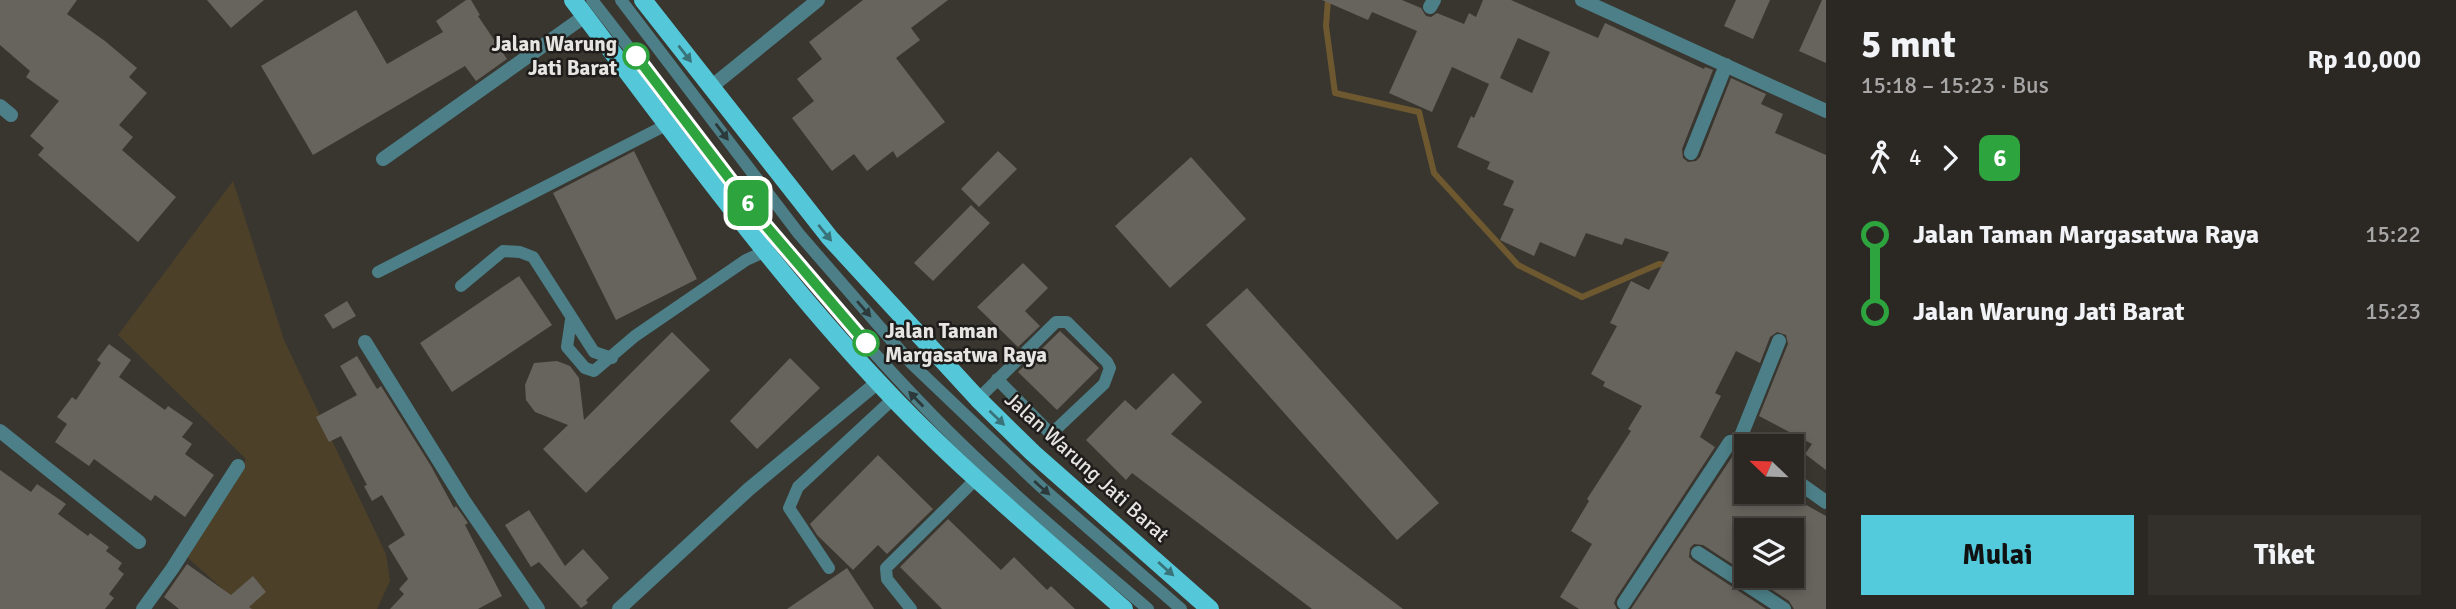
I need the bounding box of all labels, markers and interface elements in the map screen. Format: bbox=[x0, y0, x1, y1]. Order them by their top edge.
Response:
text: 5 mnt bbox=[1861, 21, 1956, 68]
place label: Jalan Warung Jati Barat bbox=[492, 31, 617, 81]
marker: Jalan Warung Jati Barat bbox=[623, 43, 649, 69]
one-way arrow bbox=[678, 44, 693, 62]
text: Rp 10,000 bbox=[2307, 44, 2421, 76]
text: 15:18 – 15:23 · Bus bbox=[1861, 71, 2049, 100]
one-way arrow bbox=[714, 123, 728, 141]
icon: walk bbox=[1861, 139, 1899, 177]
icon: forward bbox=[1931, 139, 1969, 177]
text: 4 bbox=[1909, 143, 1921, 172]
text: 6 bbox=[1993, 143, 2006, 173]
line badge: 6 bbox=[725, 180, 771, 226]
text: 6 bbox=[742, 188, 754, 218]
text: Jalan Taman Margasatwa Raya bbox=[1913, 219, 2259, 251]
text: 15:22 bbox=[2365, 220, 2421, 249]
one-way arrow bbox=[818, 223, 833, 241]
text: Jalan Warung Jati Barat bbox=[1913, 296, 2184, 328]
text: 15:23 bbox=[2365, 297, 2421, 326]
one-way arrow bbox=[856, 300, 872, 318]
place label: Jalan Taman Margasatwa Raya bbox=[885, 318, 1047, 368]
marker: Jalan Taman Margasatwa Raya bbox=[853, 330, 879, 356]
street label: Jalan Warung Jati Barat bbox=[999, 386, 1175, 548]
one-way arrow bbox=[908, 390, 925, 407]
one-way arrow bbox=[988, 409, 1005, 426]
north arrow bbox=[1734, 434, 1804, 504]
map controls bbox=[1734, 434, 1804, 588]
one-way arrow bbox=[1033, 479, 1050, 495]
button: Mulai bbox=[1861, 515, 2134, 595]
button: Tiket bbox=[2148, 515, 2421, 595]
button: layers bbox=[1734, 518, 1804, 588]
one-way arrow bbox=[1157, 561, 1175, 577]

